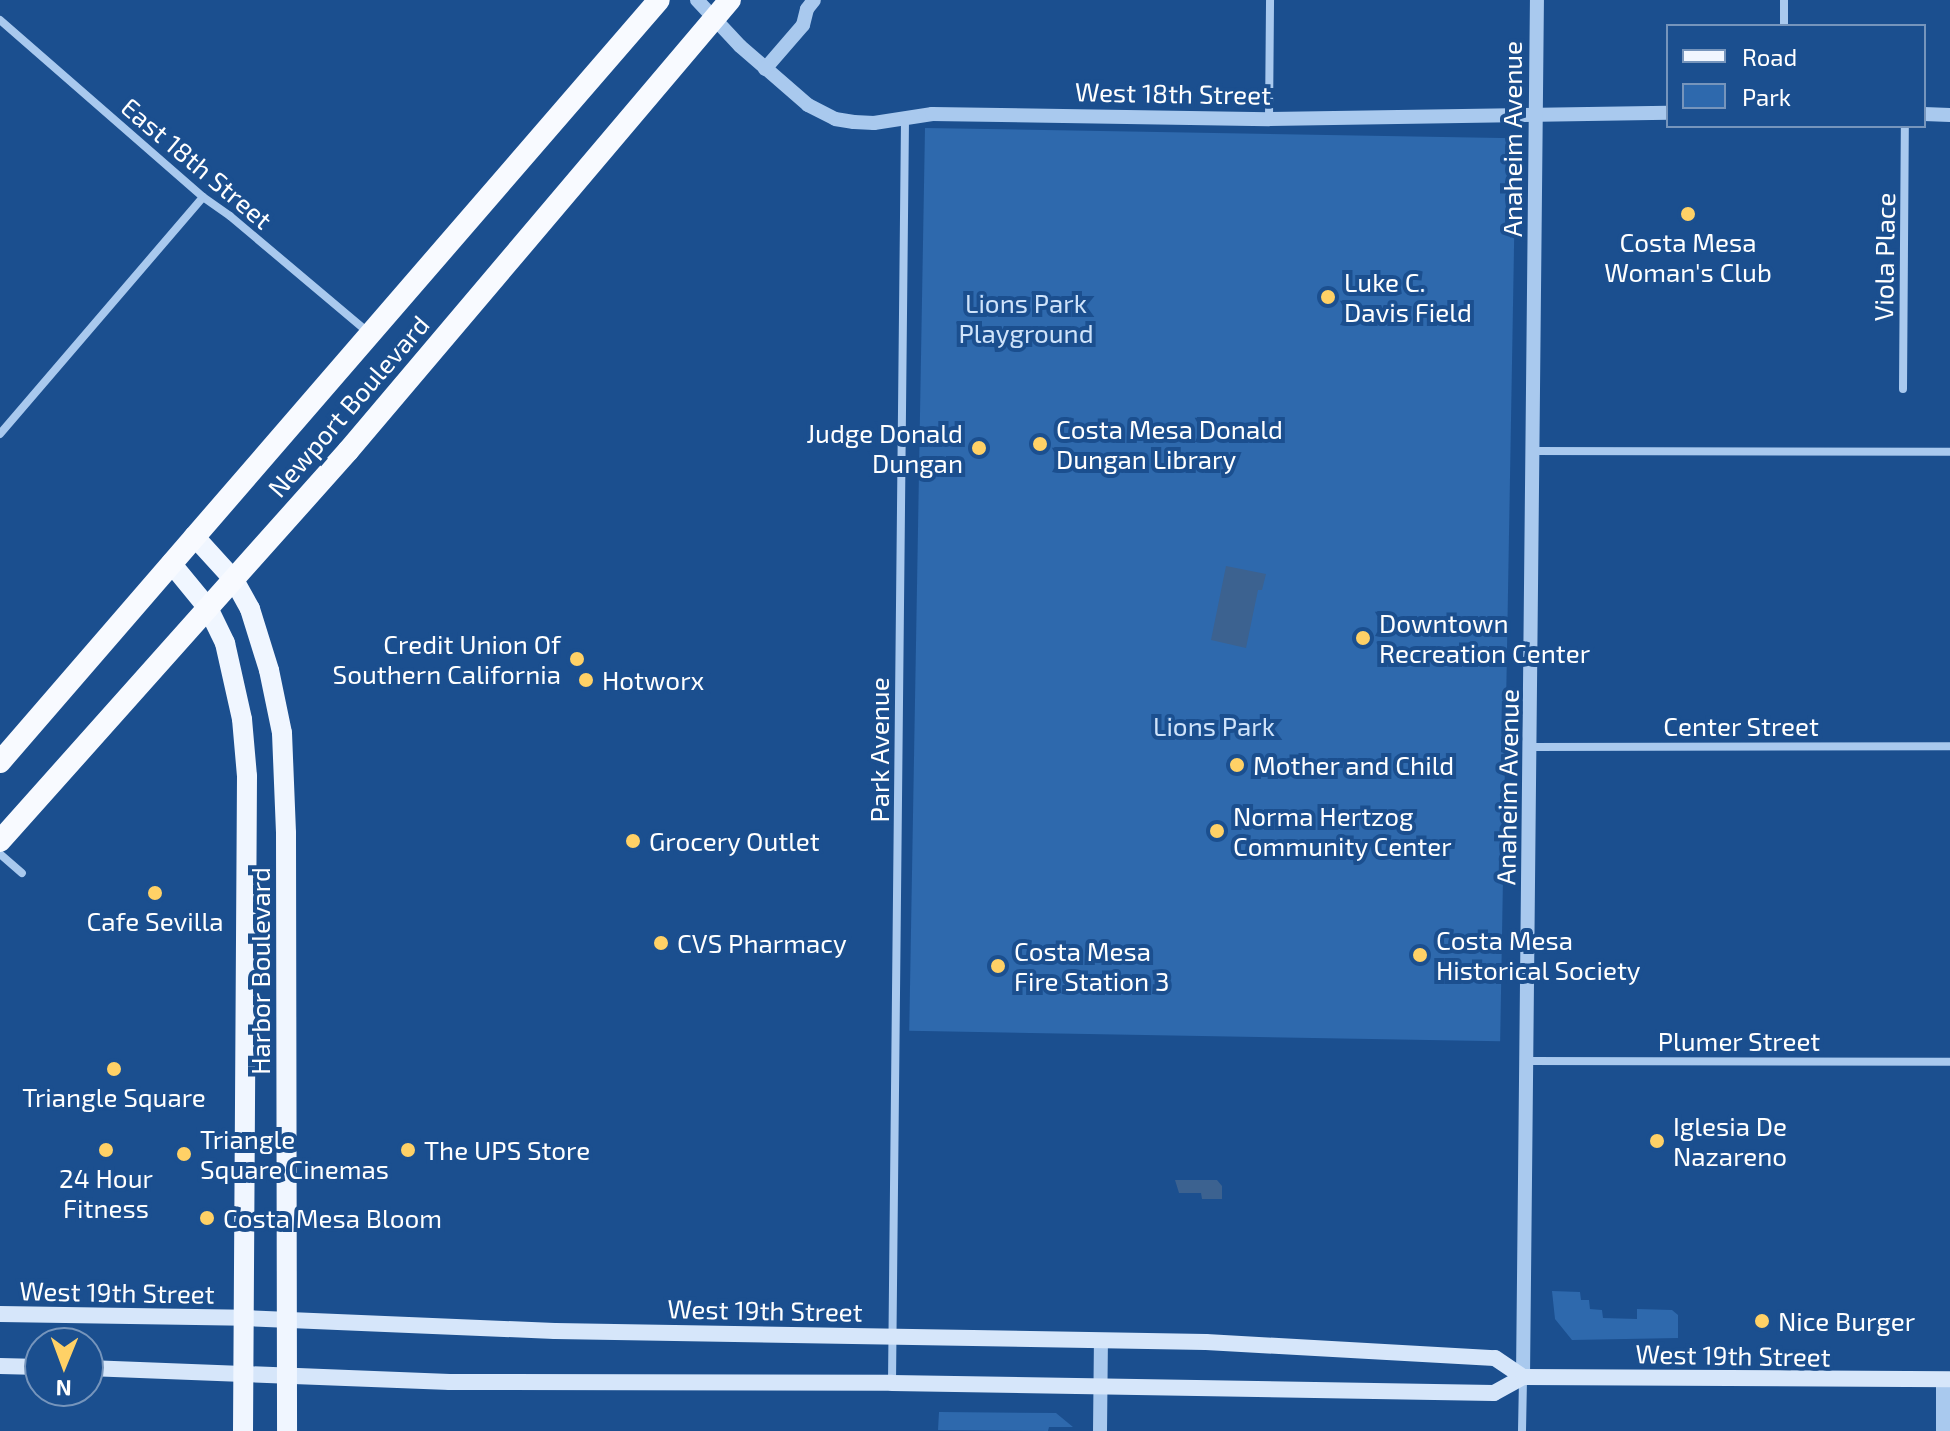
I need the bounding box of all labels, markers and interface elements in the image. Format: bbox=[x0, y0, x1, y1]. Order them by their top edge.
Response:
legend bbox=[1666, 24, 1926, 128]
street label: Anaheim Avenue bbox=[1496, 41, 1528, 237]
text: Road bbox=[1742, 42, 1797, 71]
street label: West 18th Street bbox=[1075, 76, 1271, 110]
text: Park bbox=[1742, 82, 1791, 111]
street label: East 18th Street bbox=[115, 91, 279, 235]
street label: Viola Place bbox=[1867, 192, 1901, 322]
marker: Costa Mesa Woman's Club bbox=[1679, 205, 1697, 223]
place label: Costa Mesa Woman's Club bbox=[1604, 226, 1772, 288]
place label: Luke C. Davis Field bbox=[1344, 266, 1472, 328]
park label: Lions Park Playground bbox=[958, 287, 1094, 348]
marker: Luke C. Davis Field bbox=[1319, 288, 1337, 306]
street label: Newport Boulevard bbox=[261, 309, 435, 503]
place label: Costa Mesa Donald Dungan Library bbox=[1056, 413, 1283, 474]
place label: Judge Donald Dungan bbox=[806, 417, 963, 478]
marker: Costa Mesa Donald Dungan Library bbox=[1031, 435, 1049, 453]
marker: Judge Donald Dungan bbox=[970, 439, 988, 457]
place label: Downtown Recreation Center bbox=[1379, 607, 1590, 668]
place label: Credit Union Of Southern California bbox=[333, 628, 561, 690]
marker: Downtown Recreation Center bbox=[1354, 629, 1372, 647]
marker: Credit Union Of Southern California bbox=[568, 650, 586, 668]
place label: Hotworx bbox=[602, 664, 704, 696]
marker: Hotworx bbox=[577, 671, 595, 689]
street label: Park Avenue bbox=[863, 677, 895, 823]
street label: Anaheim Avenue bbox=[1490, 688, 1524, 886]
park label: Lions Park bbox=[1153, 710, 1275, 742]
street label: Center Street bbox=[1663, 710, 1819, 742]
place label: Mother and Child bbox=[1253, 749, 1455, 781]
marker: Mother and Child bbox=[1228, 756, 1246, 774]
place label: Norma Hertzog Community Center bbox=[1233, 800, 1452, 862]
marker: Norma Hertzog Community Center bbox=[1208, 822, 1226, 840]
place label: Grocery Outlet bbox=[649, 825, 820, 857]
marker: Grocery Outlet bbox=[624, 832, 642, 850]
street label: Harbor Boulevard bbox=[244, 867, 276, 1075]
marker: Cafe Sevilla bbox=[146, 884, 164, 902]
place label: Cafe Sevilla bbox=[87, 905, 223, 937]
place label: Costa Mesa Historical Society bbox=[1436, 924, 1641, 986]
place label: CVS Pharmacy bbox=[677, 927, 847, 959]
marker: CVS Pharmacy bbox=[652, 934, 670, 952]
place label: Costa Mesa Fire Station 3 bbox=[1014, 935, 1169, 996]
marker: Costa Mesa Historical Society bbox=[1411, 946, 1429, 964]
marker: Costa Mesa Fire Station 3 bbox=[989, 957, 1007, 975]
street label: Plumer Street bbox=[1657, 1025, 1821, 1057]
marker: Triangle Square bbox=[105, 1060, 123, 1078]
place label: Triangle Square bbox=[22, 1081, 206, 1113]
place label: Iglesia De Nazareno bbox=[1673, 1110, 1787, 1172]
place label: Triangle Square Cinemas bbox=[200, 1123, 389, 1184]
marker: Iglesia De Nazareno bbox=[1648, 1132, 1666, 1150]
place label: The UPS Store bbox=[424, 1134, 590, 1166]
marker: 24 Hour Fitness bbox=[97, 1141, 115, 1159]
marker: The UPS Store bbox=[399, 1141, 417, 1159]
marker: Triangle Square Cinemas bbox=[175, 1145, 193, 1163]
place label: 24 Hour Fitness bbox=[59, 1162, 153, 1224]
place label: Costa Mesa Bloom bbox=[223, 1202, 442, 1234]
marker: Costa Mesa Bloom bbox=[198, 1209, 216, 1227]
street label: West 19th Street bbox=[19, 1275, 215, 1309]
street label: West 19th Street bbox=[667, 1293, 863, 1327]
place label: Nice Burger bbox=[1778, 1305, 1915, 1337]
marker: Nice Burger bbox=[1753, 1312, 1771, 1330]
north arrow bbox=[24, 1327, 104, 1407]
street label: West 19th Street bbox=[1635, 1338, 1831, 1372]
text: N bbox=[55, 1376, 72, 1402]

